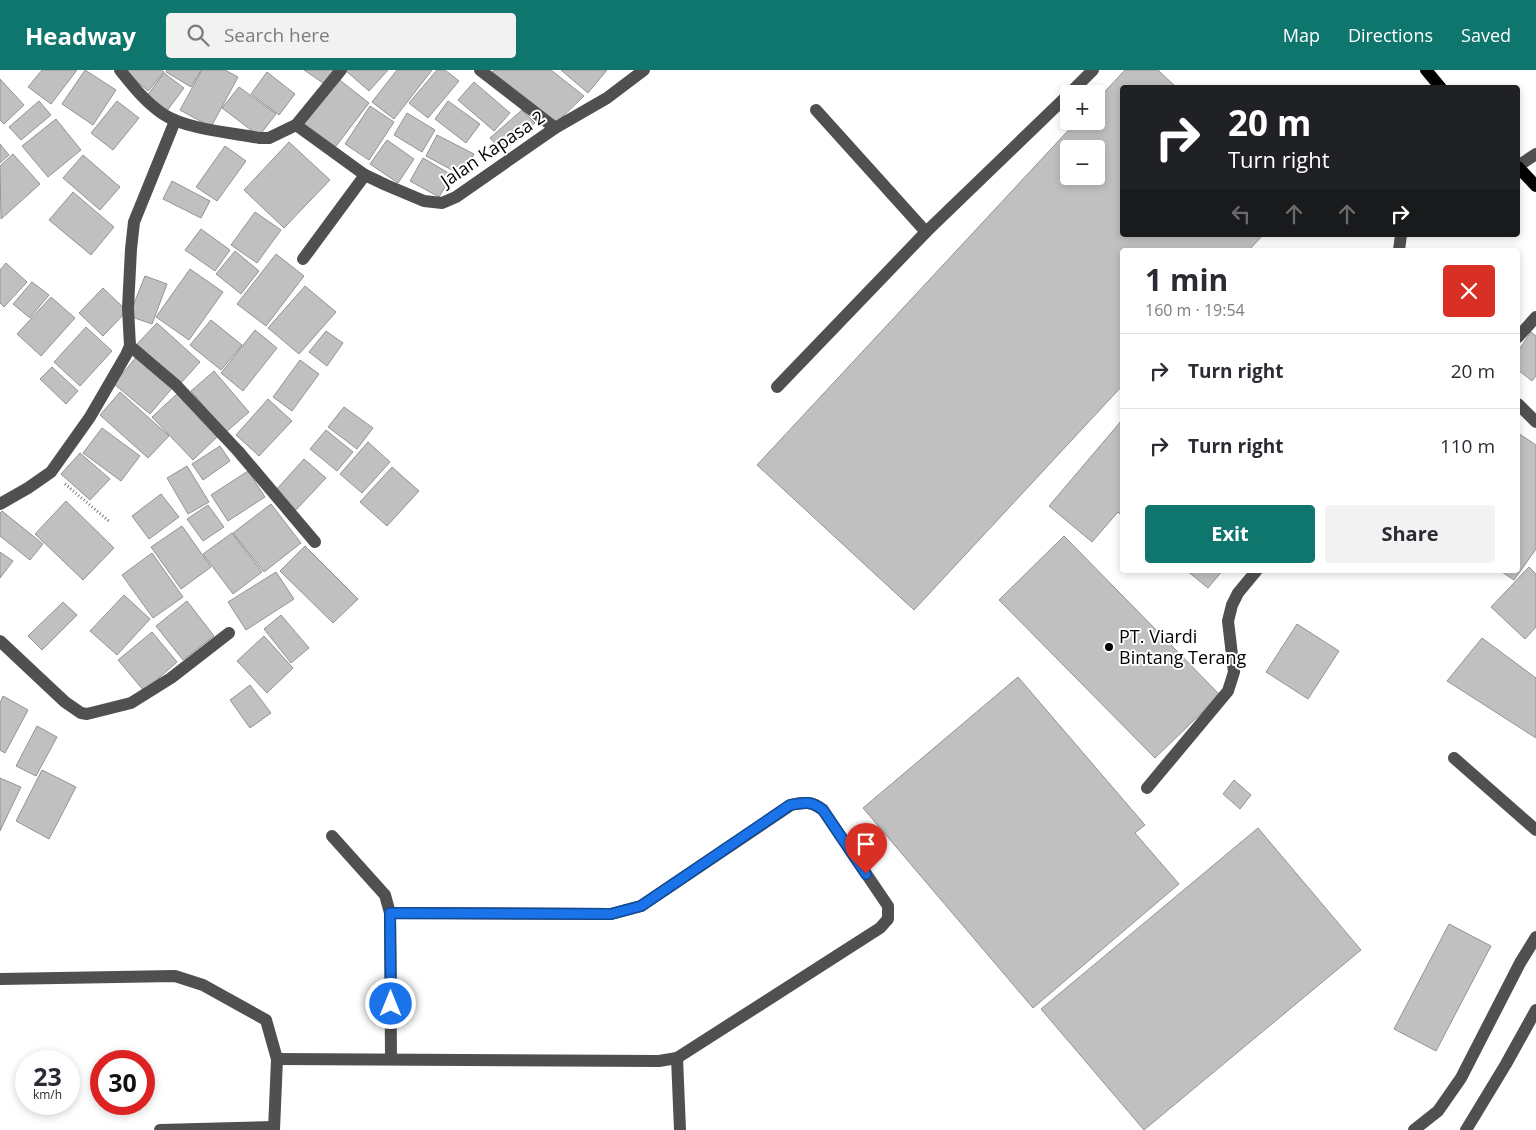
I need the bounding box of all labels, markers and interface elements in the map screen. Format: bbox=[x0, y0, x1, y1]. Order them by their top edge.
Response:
search box bbox=[166, 13, 516, 58]
text: Headway bbox=[25, 19, 136, 52]
icon: search bbox=[184, 21, 212, 49]
text: Search here bbox=[224, 22, 330, 48]
text: Map bbox=[1283, 23, 1320, 47]
text: Directions bbox=[1348, 23, 1433, 47]
text: Saved bbox=[1461, 23, 1511, 47]
map controls bbox=[1060, 85, 1105, 185]
button: + bbox=[1060, 85, 1105, 130]
text: 20 m bbox=[1228, 99, 1311, 146]
street label: Jalan Kapasa 2 bbox=[434, 104, 549, 193]
icon: right bbox=[1145, 105, 1210, 170]
button: − bbox=[1060, 140, 1105, 185]
text: Turn right bbox=[1228, 144, 1330, 174]
icon: left bbox=[1227, 200, 1255, 228]
icon: ahead bbox=[1280, 200, 1308, 228]
icon: ahead bbox=[1333, 200, 1361, 228]
icon: right bbox=[1386, 200, 1414, 228]
text: 1 min bbox=[1145, 259, 1228, 300]
button: close bbox=[1443, 265, 1495, 317]
text: 160 m · 19:54 bbox=[1145, 299, 1245, 321]
icon: right bbox=[1145, 357, 1173, 385]
text: Turn right bbox=[1188, 358, 1283, 384]
text: 20 m bbox=[1451, 358, 1495, 384]
icon: right bbox=[1145, 432, 1173, 460]
text: Turn right bbox=[1188, 433, 1283, 459]
text: 110 m bbox=[1440, 433, 1495, 459]
button: Exit bbox=[1145, 505, 1315, 563]
button: Share bbox=[1325, 505, 1495, 563]
place label: PT. Viardi Bintang Terang bbox=[1119, 624, 1247, 669]
marker: PT. Viardi Bintang Terang bbox=[1103, 641, 1115, 653]
pin bbox=[845, 823, 887, 874]
icon: arrive bbox=[852, 830, 880, 858]
position arrow bbox=[364, 977, 416, 1029]
speed limit sign: 30 bbox=[90, 1050, 155, 1115]
text: 23 bbox=[33, 1059, 62, 1093]
text: km/h bbox=[33, 1086, 62, 1103]

